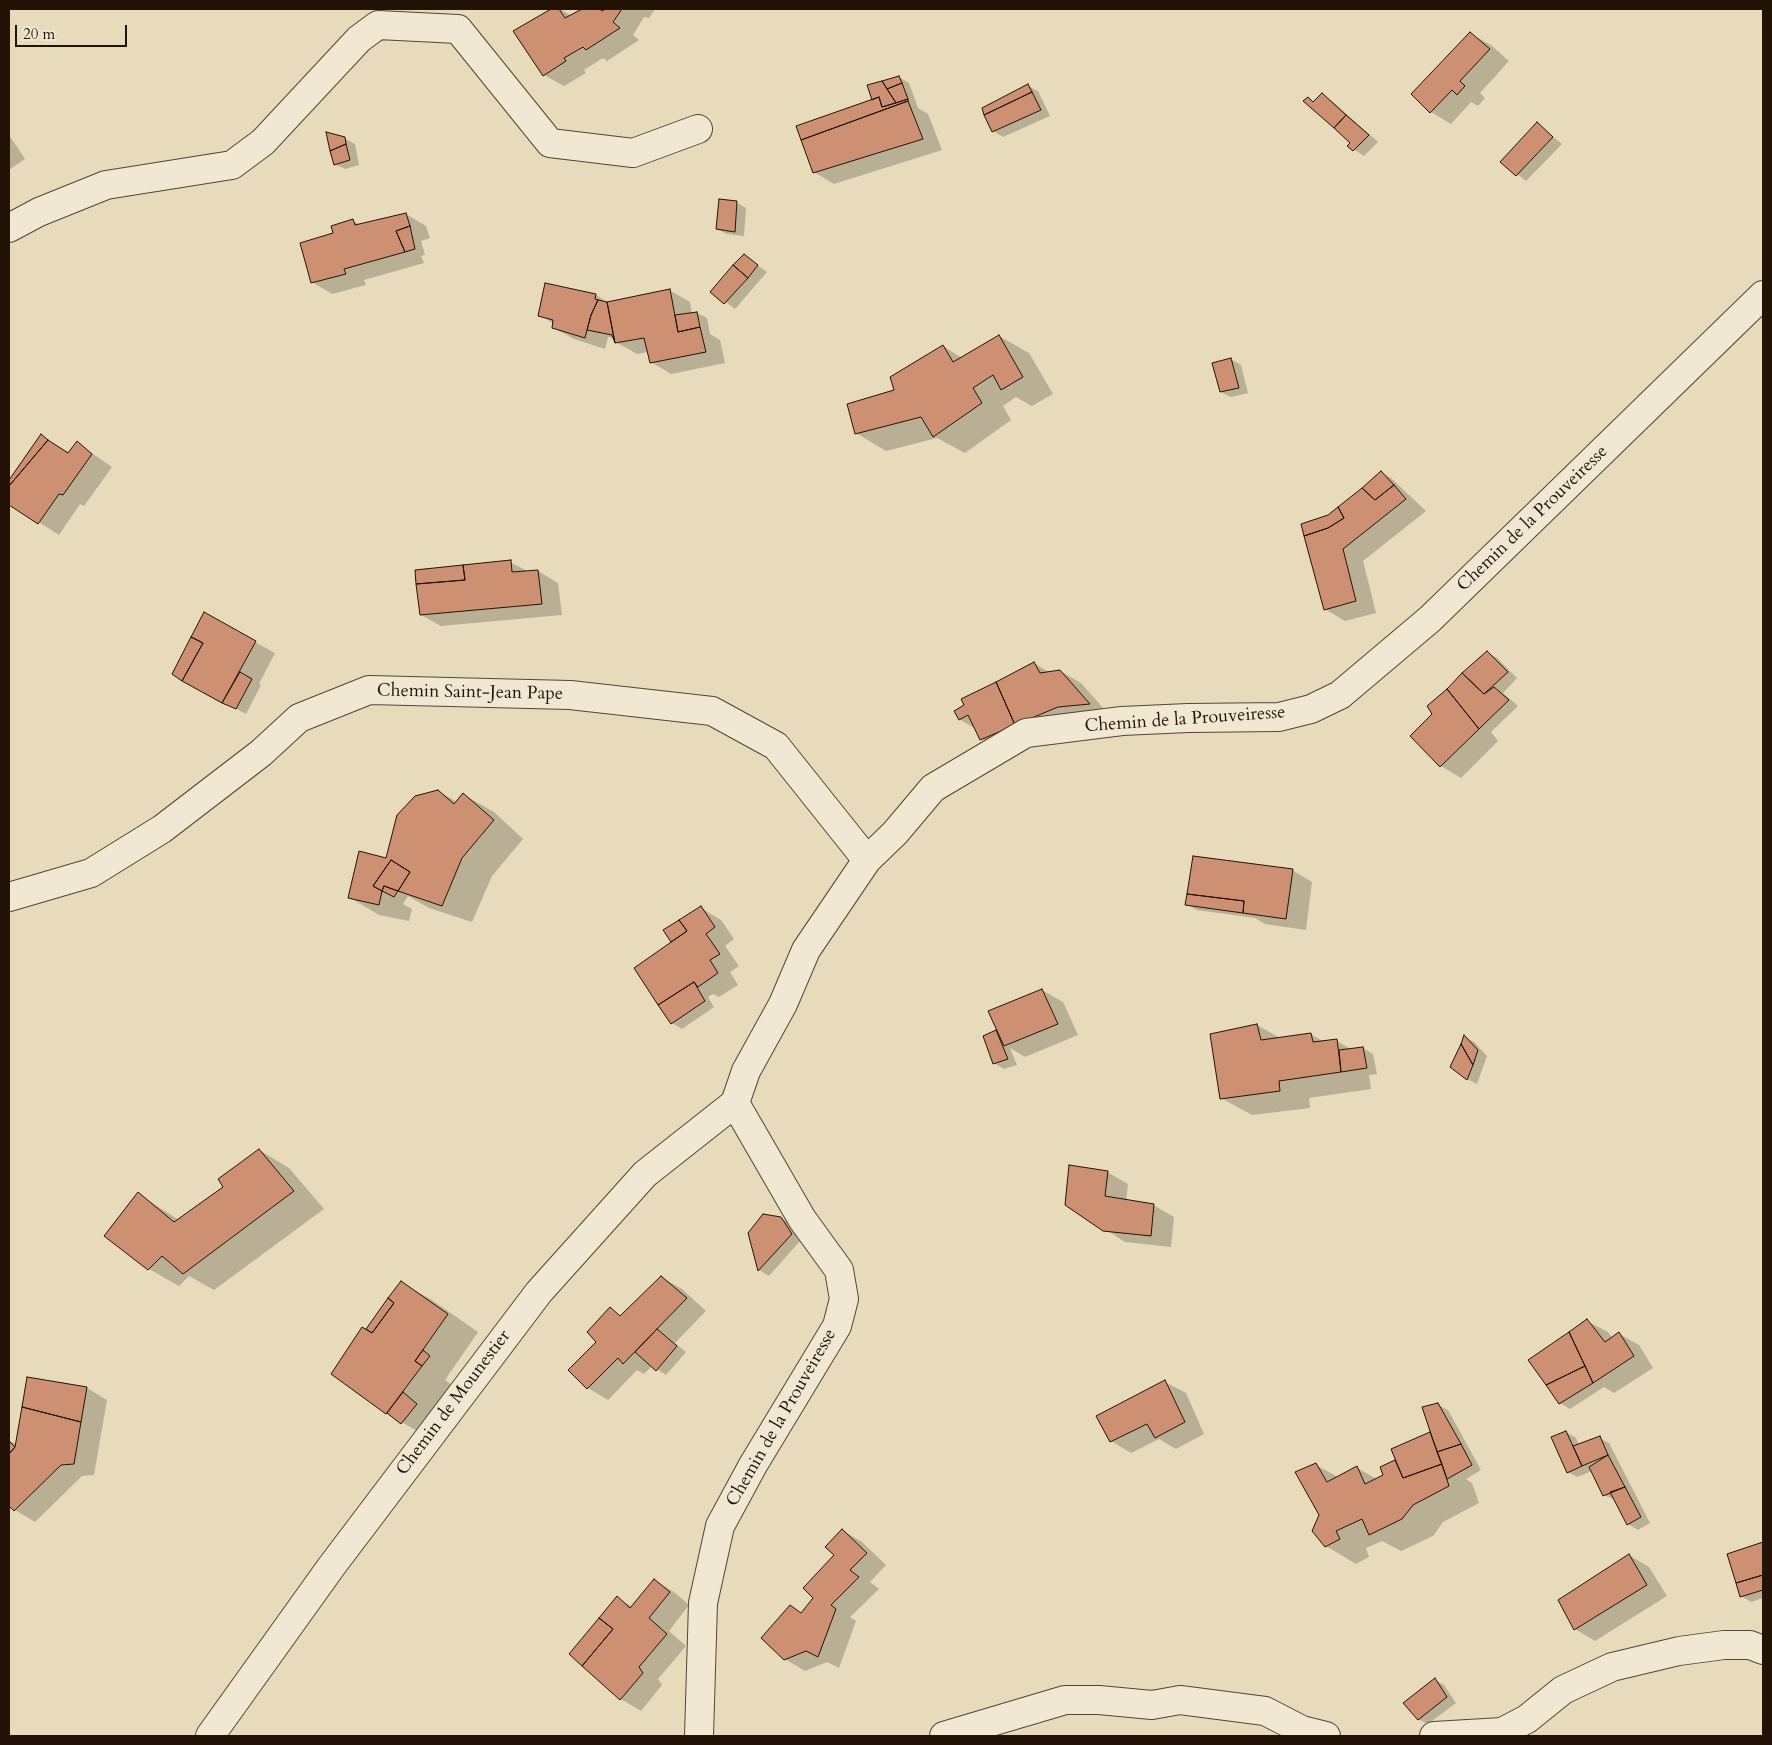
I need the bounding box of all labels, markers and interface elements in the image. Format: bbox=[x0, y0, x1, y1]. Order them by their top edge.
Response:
scale bar bbox=[18, 15, 130, 47]
text: 20 m bbox=[23, 24, 55, 44]
street label: Chemin de la Prouveiresse bbox=[1453, 441, 1613, 597]
street label: Chemin Saint-Jean Pape bbox=[377, 681, 563, 705]
street label: Chemin de la Prouveiresse bbox=[1084, 702, 1286, 738]
street label: Chemin de Mounestier bbox=[392, 1326, 516, 1480]
street label: Chemin de la Prouveiresse bbox=[722, 1326, 842, 1510]

